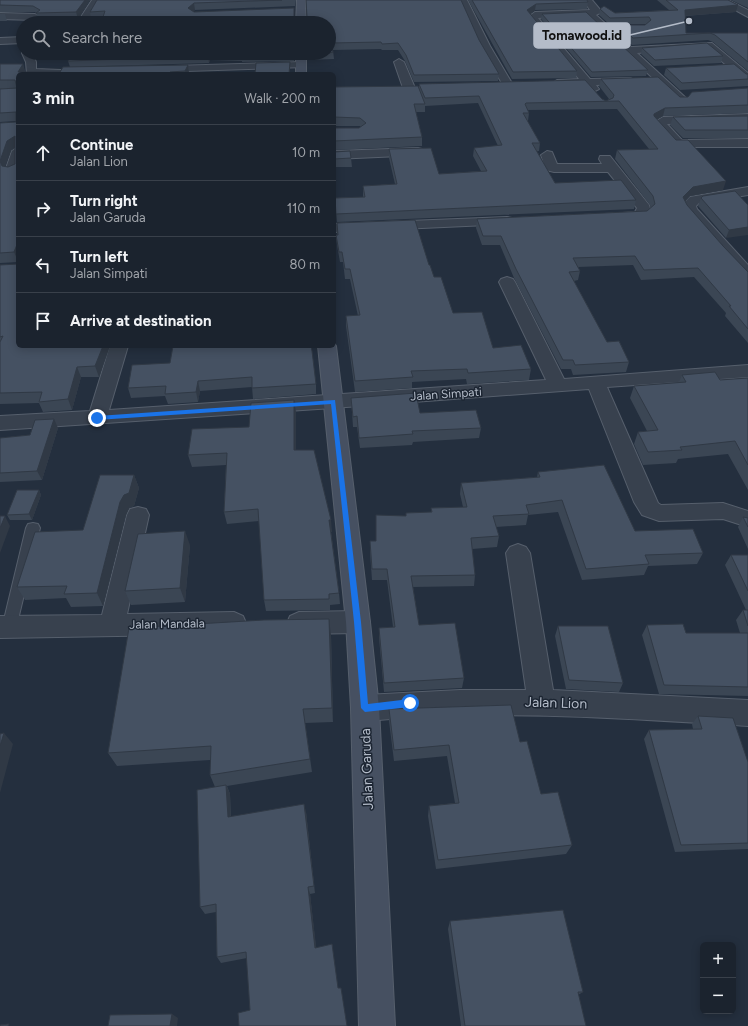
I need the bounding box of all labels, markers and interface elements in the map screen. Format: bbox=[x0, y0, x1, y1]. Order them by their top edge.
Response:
search box bbox=[16, 16, 336, 60]
callout: Tomawood.id bbox=[534, 23, 630, 48]
icon: search bbox=[30, 27, 52, 49]
text: Tomawood.id bbox=[542, 28, 622, 43]
text: Search here bbox=[62, 29, 142, 47]
text: 3 min bbox=[32, 88, 74, 108]
text: Walk · 200 m bbox=[244, 91, 320, 106]
text: Continue bbox=[70, 136, 133, 154]
icon: ahead bbox=[32, 142, 54, 164]
text: 10 m bbox=[292, 145, 320, 160]
text: Jalan Lion bbox=[70, 154, 128, 169]
text: Turn right bbox=[70, 192, 138, 210]
icon: right bbox=[32, 198, 54, 220]
text: 110 m bbox=[287, 201, 320, 216]
text: Jalan Garuda bbox=[70, 210, 146, 225]
text: Turn left bbox=[70, 248, 128, 266]
icon: left bbox=[32, 254, 54, 276]
text: 80 m bbox=[289, 257, 320, 272]
text: Jalan Simpati bbox=[70, 266, 148, 281]
icon: arrive bbox=[32, 310, 54, 332]
text: Arrive at destination bbox=[70, 312, 211, 330]
street label: Jalan Simpati bbox=[410, 385, 482, 403]
route end bbox=[88, 409, 106, 427]
street label: Jalan Mandala bbox=[129, 616, 205, 632]
street label: Jalan Lion bbox=[525, 693, 588, 713]
route start bbox=[401, 694, 419, 712]
street label: Jalan Garuda bbox=[357, 728, 377, 810]
map controls bbox=[700, 942, 736, 1014]
button: + bbox=[700, 942, 736, 978]
button: − bbox=[700, 978, 736, 1014]

